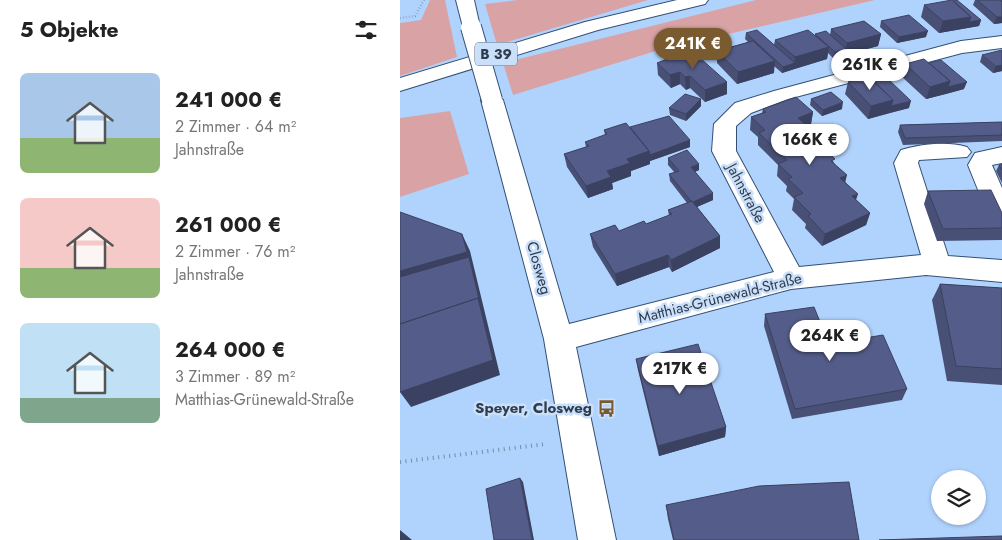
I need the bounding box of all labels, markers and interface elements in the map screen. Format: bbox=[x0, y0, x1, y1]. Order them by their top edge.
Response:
text: 5 Objekte bbox=[20, 15, 119, 45]
icon: filters bbox=[352, 16, 380, 44]
pin: 241K € bbox=[652, 28, 734, 70]
text: 241K € bbox=[665, 32, 721, 55]
road number: B 39 bbox=[475, 42, 517, 66]
pin: 261K € bbox=[829, 48, 911, 91]
text: 261K € bbox=[842, 53, 898, 76]
text: 241 000 € bbox=[175, 85, 282, 115]
icon: home bbox=[60, 93, 120, 153]
text: 2 Zimmer · 64 m² bbox=[175, 115, 296, 138]
pin: 166K € bbox=[769, 124, 851, 166]
text: 166K € bbox=[782, 128, 838, 151]
text: Jahnstraße bbox=[175, 138, 244, 161]
street label: Jahnstraße bbox=[720, 157, 771, 227]
text: 261 000 € bbox=[175, 210, 282, 240]
icon: home bbox=[60, 218, 120, 278]
street label: Closweg bbox=[521, 239, 557, 297]
text: 2 Zimmer · 76 m² bbox=[175, 240, 295, 263]
text: Jahnstraße bbox=[175, 263, 244, 286]
street label: Matthias-Grünewald-Straße bbox=[636, 267, 804, 329]
pin: 264K € bbox=[789, 320, 871, 362]
text: 264K € bbox=[801, 324, 859, 347]
text: 264 000 € bbox=[175, 335, 286, 365]
icon: home bbox=[60, 343, 120, 403]
pin: 217K € bbox=[639, 352, 721, 395]
text: 217K € bbox=[653, 357, 707, 380]
text: 3 Zimmer · 89 m² bbox=[175, 365, 295, 388]
text: Matthias-Grünewald-Straße bbox=[175, 388, 354, 411]
place label: Speyer, Closweg bbox=[475, 397, 592, 419]
bus stop icon: Speyer, Closweg bbox=[596, 398, 616, 418]
map controls bbox=[931, 470, 986, 525]
button: layers bbox=[931, 470, 986, 525]

